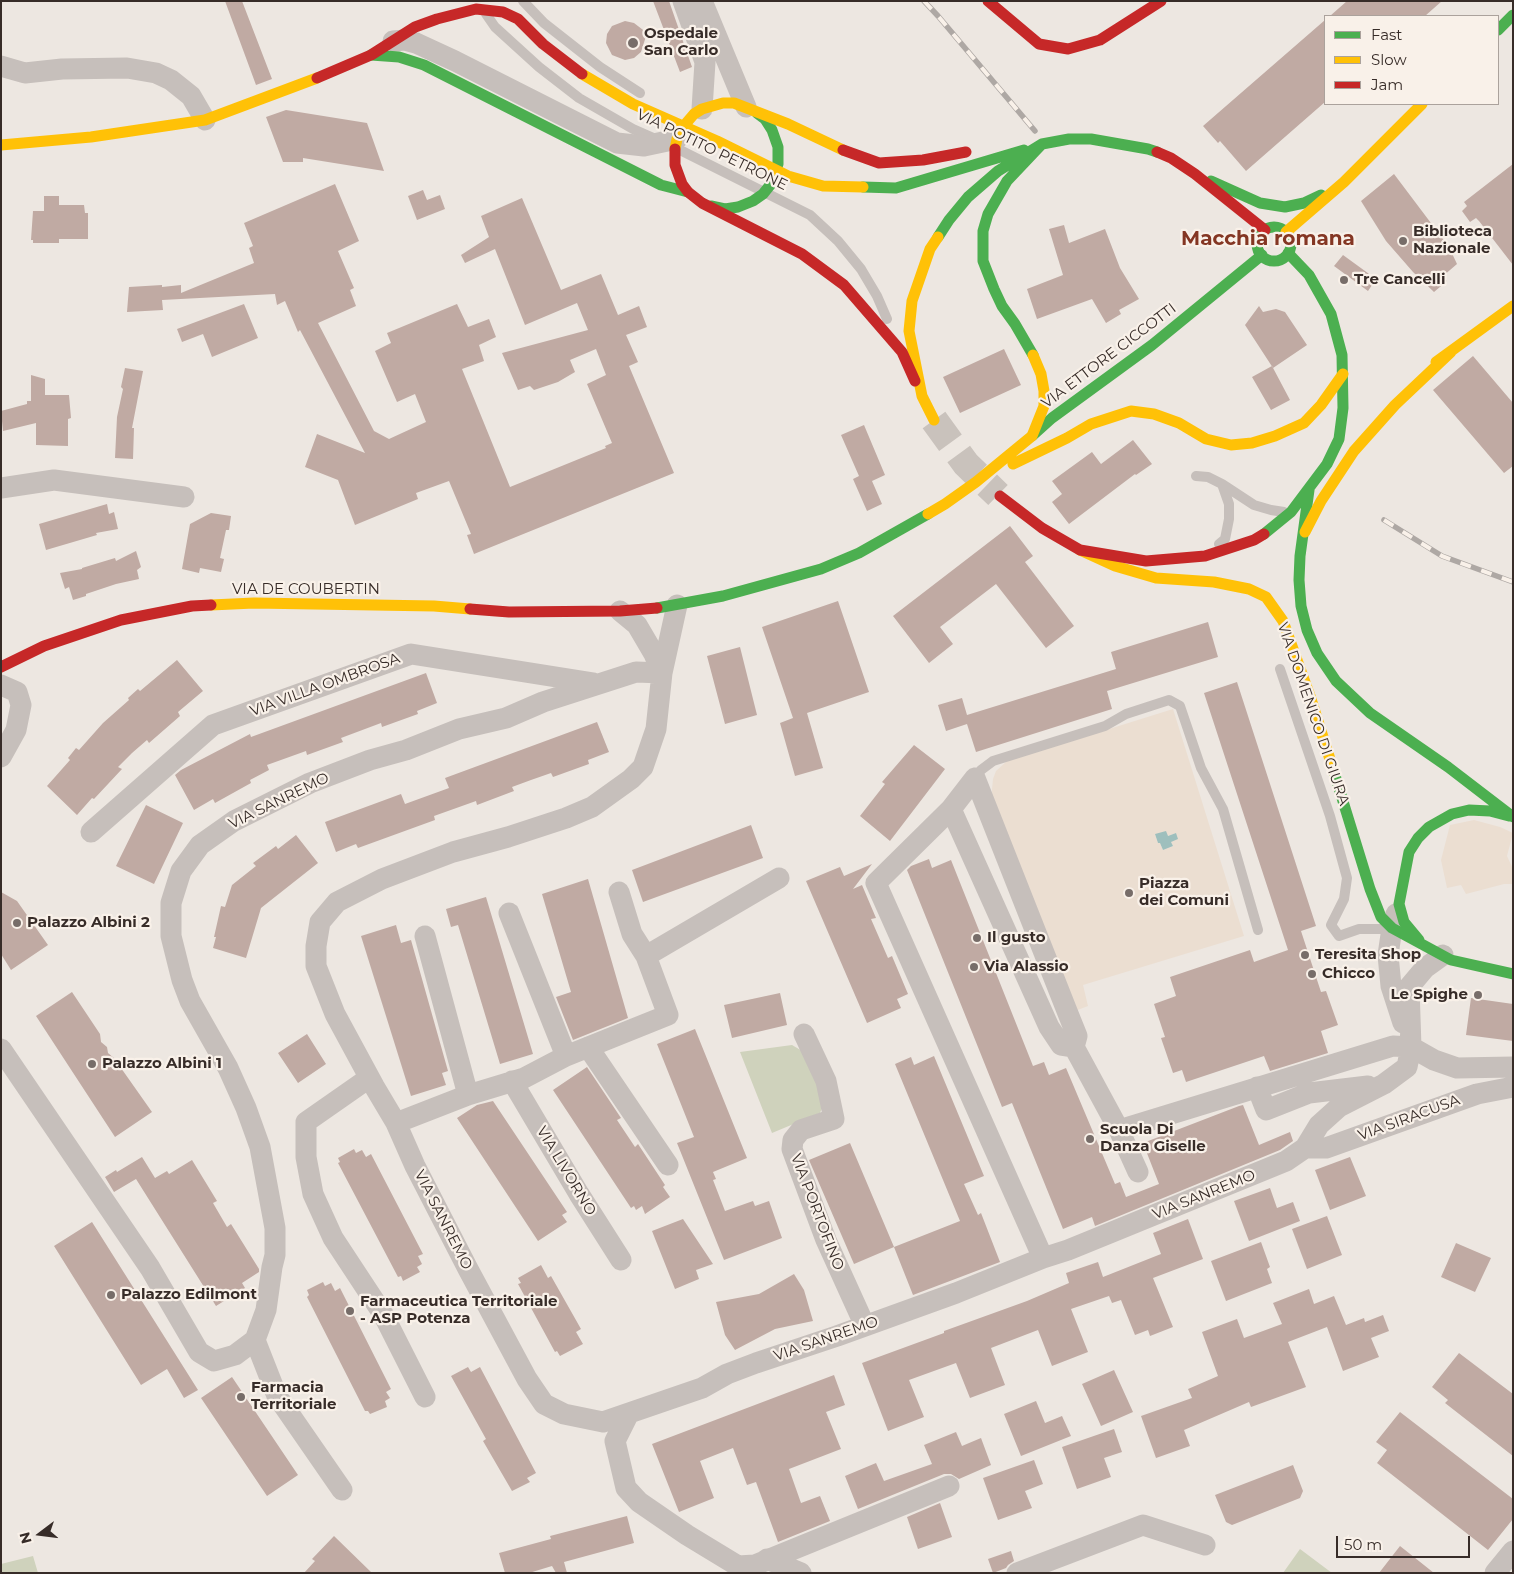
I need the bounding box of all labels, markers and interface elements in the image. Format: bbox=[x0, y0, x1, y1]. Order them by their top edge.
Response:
legend bbox=[1324, 15, 1499, 105]
place label: Ospedale San Carlo bbox=[644, 25, 718, 60]
text: Fast bbox=[1371, 25, 1402, 44]
marker: Ospedale San Carlo bbox=[626, 36, 640, 50]
text: Slow bbox=[1371, 50, 1407, 69]
text: Jam bbox=[1371, 75, 1403, 94]
street label: VIA POTITO PETRONE bbox=[634, 106, 790, 194]
place label: Biblioteca Nazionale bbox=[1413, 223, 1492, 258]
district label: Macchia romana bbox=[1181, 227, 1355, 251]
marker: Biblioteca Nazionale bbox=[1397, 235, 1409, 247]
place label: Tre Cancelli bbox=[1354, 271, 1445, 289]
marker: Tre Cancelli bbox=[1338, 274, 1350, 286]
street label: VIA ETTORE CICCOTTI bbox=[1038, 300, 1180, 412]
street label: VIA DE COUBERTIN bbox=[232, 581, 380, 599]
street label: VIA DOMENICO DI GIURA bbox=[1273, 620, 1353, 808]
street label: VIA VILLA OMBROSA bbox=[248, 649, 402, 721]
street label: VIA SANREMO bbox=[226, 769, 332, 833]
place label: Piazza dei Comuni bbox=[1139, 875, 1229, 910]
marker: Piazza dei Comuni bbox=[1123, 887, 1135, 899]
place label: Palazzo Albini 2 bbox=[27, 914, 150, 932]
marker: Palazzo Albini 2 bbox=[11, 917, 23, 929]
place label: Il gusto bbox=[987, 929, 1046, 947]
marker: Il gusto bbox=[971, 932, 983, 944]
place label: Teresita Shop bbox=[1315, 946, 1421, 964]
marker: Teresita Shop bbox=[1299, 949, 1311, 961]
place label: Via Alassio bbox=[984, 958, 1069, 976]
marker: Via Alassio bbox=[968, 961, 980, 973]
place label: Chicco bbox=[1322, 965, 1375, 983]
marker: Chicco bbox=[1306, 968, 1318, 980]
place label: Le Spighe bbox=[1390, 986, 1468, 1004]
marker: Le Spighe bbox=[1472, 989, 1484, 1001]
place label: Palazzo Albini 1 bbox=[102, 1055, 222, 1073]
marker: Palazzo Albini 1 bbox=[86, 1058, 98, 1070]
street label: VIA SIRACUSA bbox=[1356, 1091, 1462, 1145]
place label: Scuola Di Danza Giselle bbox=[1100, 1121, 1206, 1156]
street label: VIA LIVORNO bbox=[532, 1123, 600, 1219]
marker: Scuola Di Danza Giselle bbox=[1084, 1133, 1096, 1145]
street label: VIA PORTOFINO bbox=[786, 1151, 848, 1273]
street label: VIA SANREMO bbox=[1150, 1166, 1258, 1224]
street label: VIA SANREMO bbox=[410, 1167, 476, 1273]
place label: Palazzo Edilmont bbox=[121, 1286, 257, 1304]
marker: Palazzo Edilmont bbox=[105, 1289, 117, 1301]
place label: Farmaceutica Territoriale - ASP Potenza bbox=[360, 1293, 558, 1328]
marker: Farmaceutica Territoriale - ASP Potenza bbox=[344, 1305, 356, 1317]
street label: VIA SANREMO bbox=[771, 1313, 881, 1365]
place label: Farmacia Territoriale bbox=[251, 1379, 337, 1414]
marker: Farmacia Territoriale bbox=[235, 1391, 247, 1403]
north arrow bbox=[15, 1509, 65, 1559]
scale bar bbox=[1339, 1526, 1473, 1558]
text: N bbox=[15, 1530, 36, 1546]
text: 50 m bbox=[1344, 1535, 1382, 1554]

